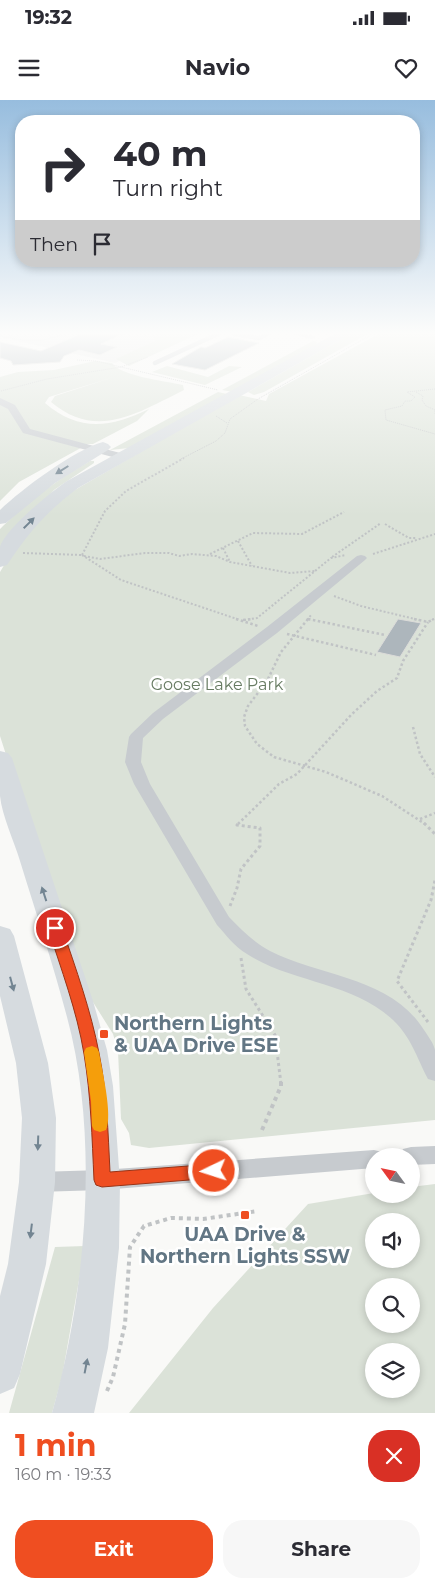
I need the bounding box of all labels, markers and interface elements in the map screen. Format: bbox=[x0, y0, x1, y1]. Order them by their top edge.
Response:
text: 19:32 bbox=[25, 6, 72, 29]
icon: menu bbox=[15, 54, 43, 82]
text: Navio bbox=[185, 54, 250, 81]
icon: heart bbox=[392, 54, 420, 82]
text: 40 m bbox=[113, 132, 208, 175]
icon: right bbox=[30, 135, 95, 200]
text: Turn right bbox=[113, 175, 223, 202]
icon: arrive bbox=[88, 230, 116, 258]
text: Then bbox=[30, 233, 78, 256]
one-way arrow bbox=[55, 466, 69, 475]
one-way arrow bbox=[23, 517, 35, 529]
park label: Goose Lake Park bbox=[151, 675, 284, 694]
one-way arrow bbox=[40, 886, 48, 901]
pin bbox=[34, 907, 76, 949]
icon: arrive bbox=[41, 914, 69, 942]
one-way arrow bbox=[9, 976, 17, 991]
place label: Northern Lights & UAA Drive ESE bbox=[114, 1012, 278, 1057]
marker: Northern Lights & UAA Drive ESE bbox=[98, 1028, 110, 1040]
one-way arrow bbox=[33, 1136, 41, 1152]
position arrow bbox=[187, 1144, 239, 1196]
north arrow bbox=[365, 1148, 420, 1202]
map controls bbox=[365, 1148, 420, 1398]
marker: UAA Drive & Northern Lights SSW bbox=[239, 1209, 251, 1221]
button: sound bbox=[365, 1213, 420, 1268]
one-way arrow bbox=[27, 1223, 35, 1239]
place label: UAA Drive & Northern Lights SSW bbox=[140, 1223, 350, 1268]
button: search bbox=[365, 1278, 420, 1333]
button: layers bbox=[365, 1343, 420, 1398]
one-way arrow bbox=[82, 1358, 90, 1374]
text: 1 min bbox=[15, 1427, 96, 1464]
button: close bbox=[368, 1430, 420, 1482]
text: 160 m · 19:33 bbox=[15, 1465, 112, 1484]
button: Exit bbox=[15, 1520, 213, 1578]
button: Share bbox=[223, 1520, 420, 1578]

